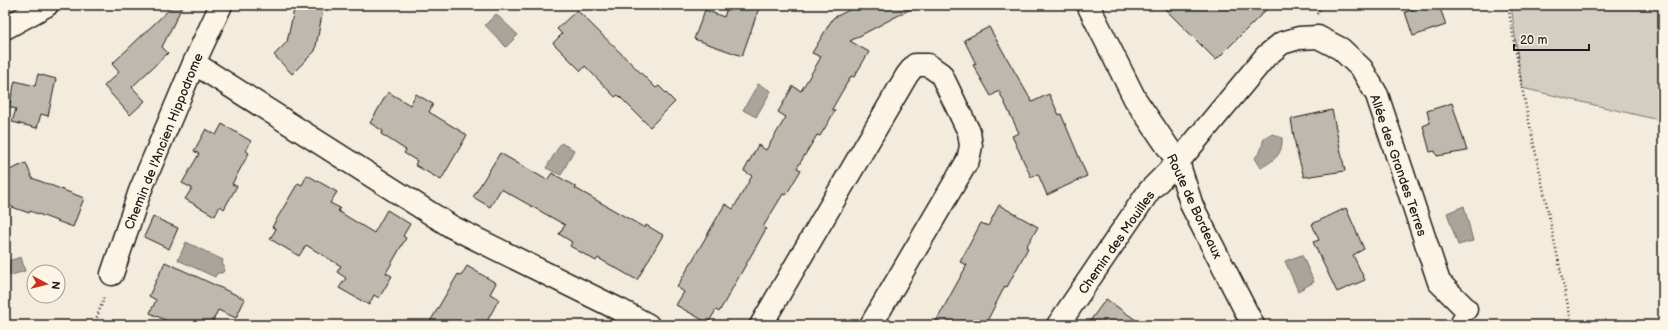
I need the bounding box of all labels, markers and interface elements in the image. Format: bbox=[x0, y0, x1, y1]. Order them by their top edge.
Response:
scale bar bbox=[1514, 26, 1589, 52]
text: 20 m bbox=[1520, 33, 1547, 48]
street label: Chemin de l'Ancien Hippodrome bbox=[121, 50, 207, 232]
street label: Allée des Grandes Terres bbox=[1366, 92, 1430, 239]
street label: Route de Bordeaux bbox=[1163, 151, 1225, 261]
street label: Chemin des Mouilles bbox=[1075, 187, 1159, 297]
north arrow bbox=[26, 264, 66, 304]
text: N bbox=[48, 280, 62, 290]

